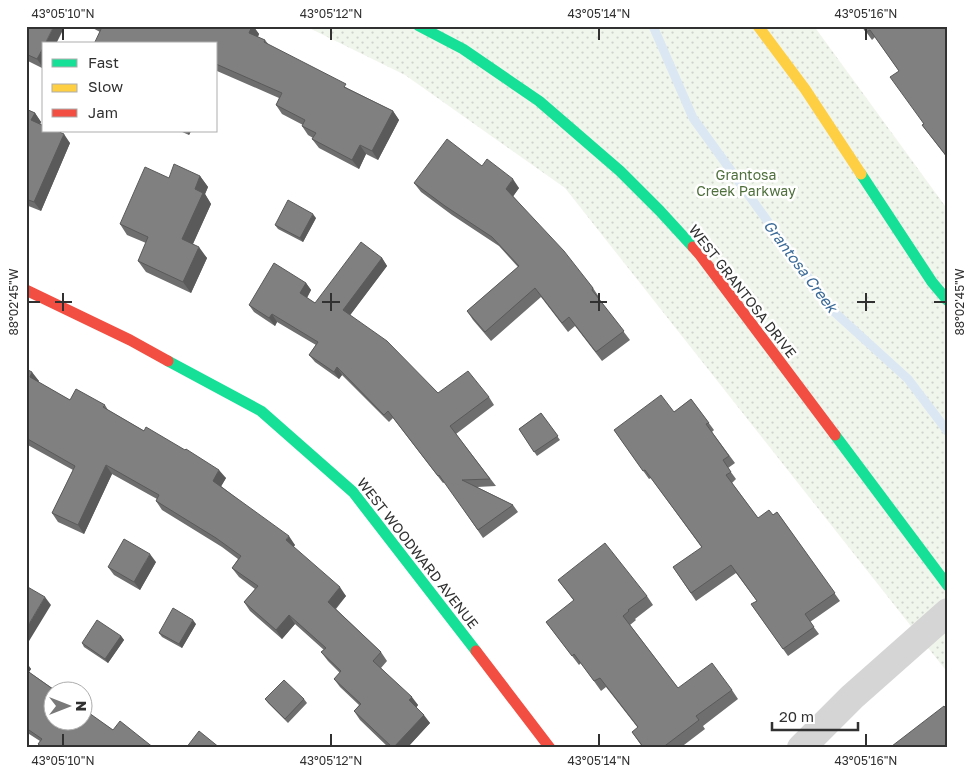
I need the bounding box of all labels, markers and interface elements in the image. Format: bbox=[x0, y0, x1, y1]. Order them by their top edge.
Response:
text: 43°05'10"N bbox=[31, 6, 95, 21]
text: 43°05'12"N bbox=[300, 6, 362, 21]
text: 43°05'14"N bbox=[567, 6, 631, 21]
text: 43°05'16"N bbox=[835, 6, 897, 21]
legend bbox=[42, 42, 218, 132]
text: Fast bbox=[88, 53, 119, 71]
text: Slow bbox=[88, 77, 123, 95]
text: Jam bbox=[88, 103, 118, 121]
park label: Grantosa Creek Parkway bbox=[696, 166, 796, 199]
water label: Grantosa Creek bbox=[760, 216, 842, 317]
street label: WEST GRANTOSA DRIVE bbox=[686, 221, 800, 361]
text: 88°02'45"W bbox=[6, 268, 21, 336]
text: 88°02'45"W bbox=[952, 268, 967, 336]
street label: WEST WOODWARD AVENUE bbox=[354, 474, 482, 632]
north arrow bbox=[42, 682, 92, 732]
scale bar bbox=[772, 699, 858, 731]
text: N bbox=[73, 701, 90, 711]
text: 20 m bbox=[779, 707, 814, 725]
text: 43°05'10"N bbox=[31, 753, 95, 768]
text: 43°05'12"N bbox=[300, 753, 362, 768]
text: 43°05'14"N bbox=[567, 753, 631, 768]
text: 43°05'16"N bbox=[835, 753, 897, 768]

